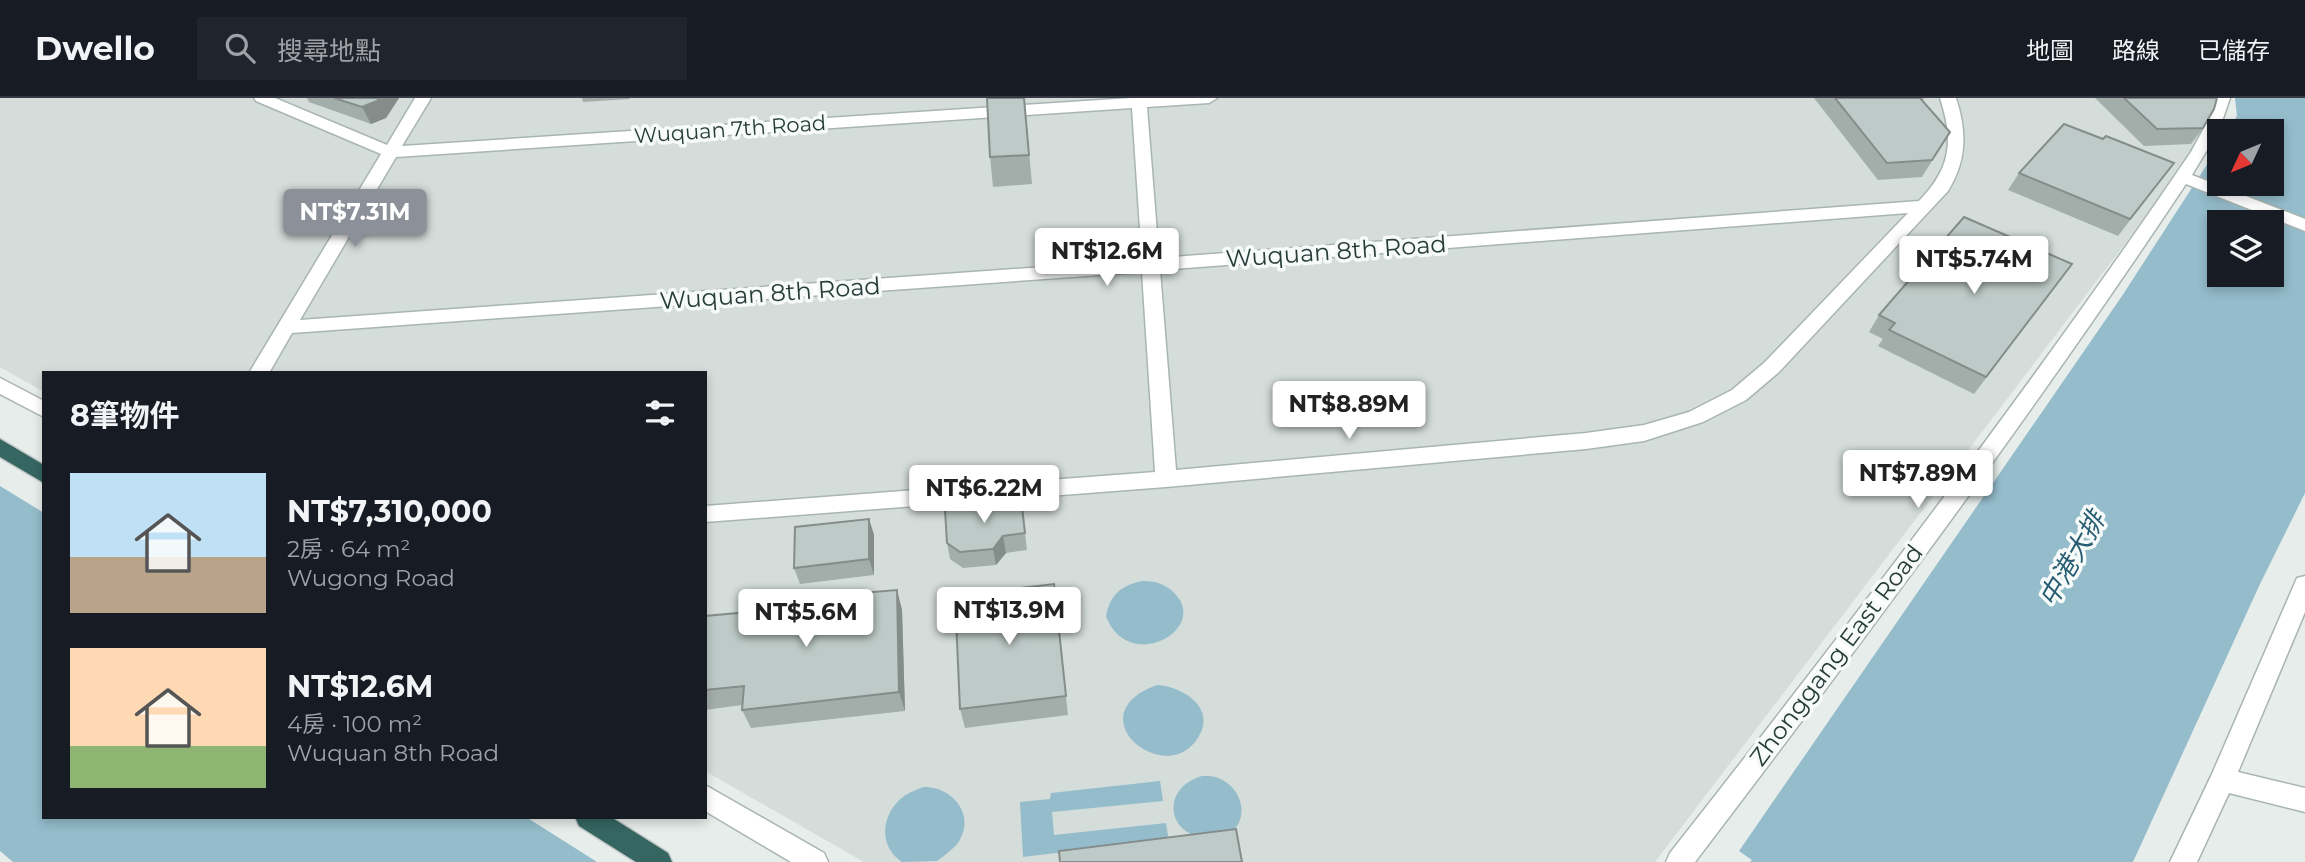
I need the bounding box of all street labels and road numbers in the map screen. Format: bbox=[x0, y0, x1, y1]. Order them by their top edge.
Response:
street label: Wuquan 7th Road bbox=[633, 110, 827, 148]
street label: Wuquan 8th Road bbox=[1225, 229, 1447, 273]
street label: Wuquan 8th Road bbox=[659, 271, 881, 315]
street label: Zhonggang East Road bbox=[1743, 539, 1929, 771]

